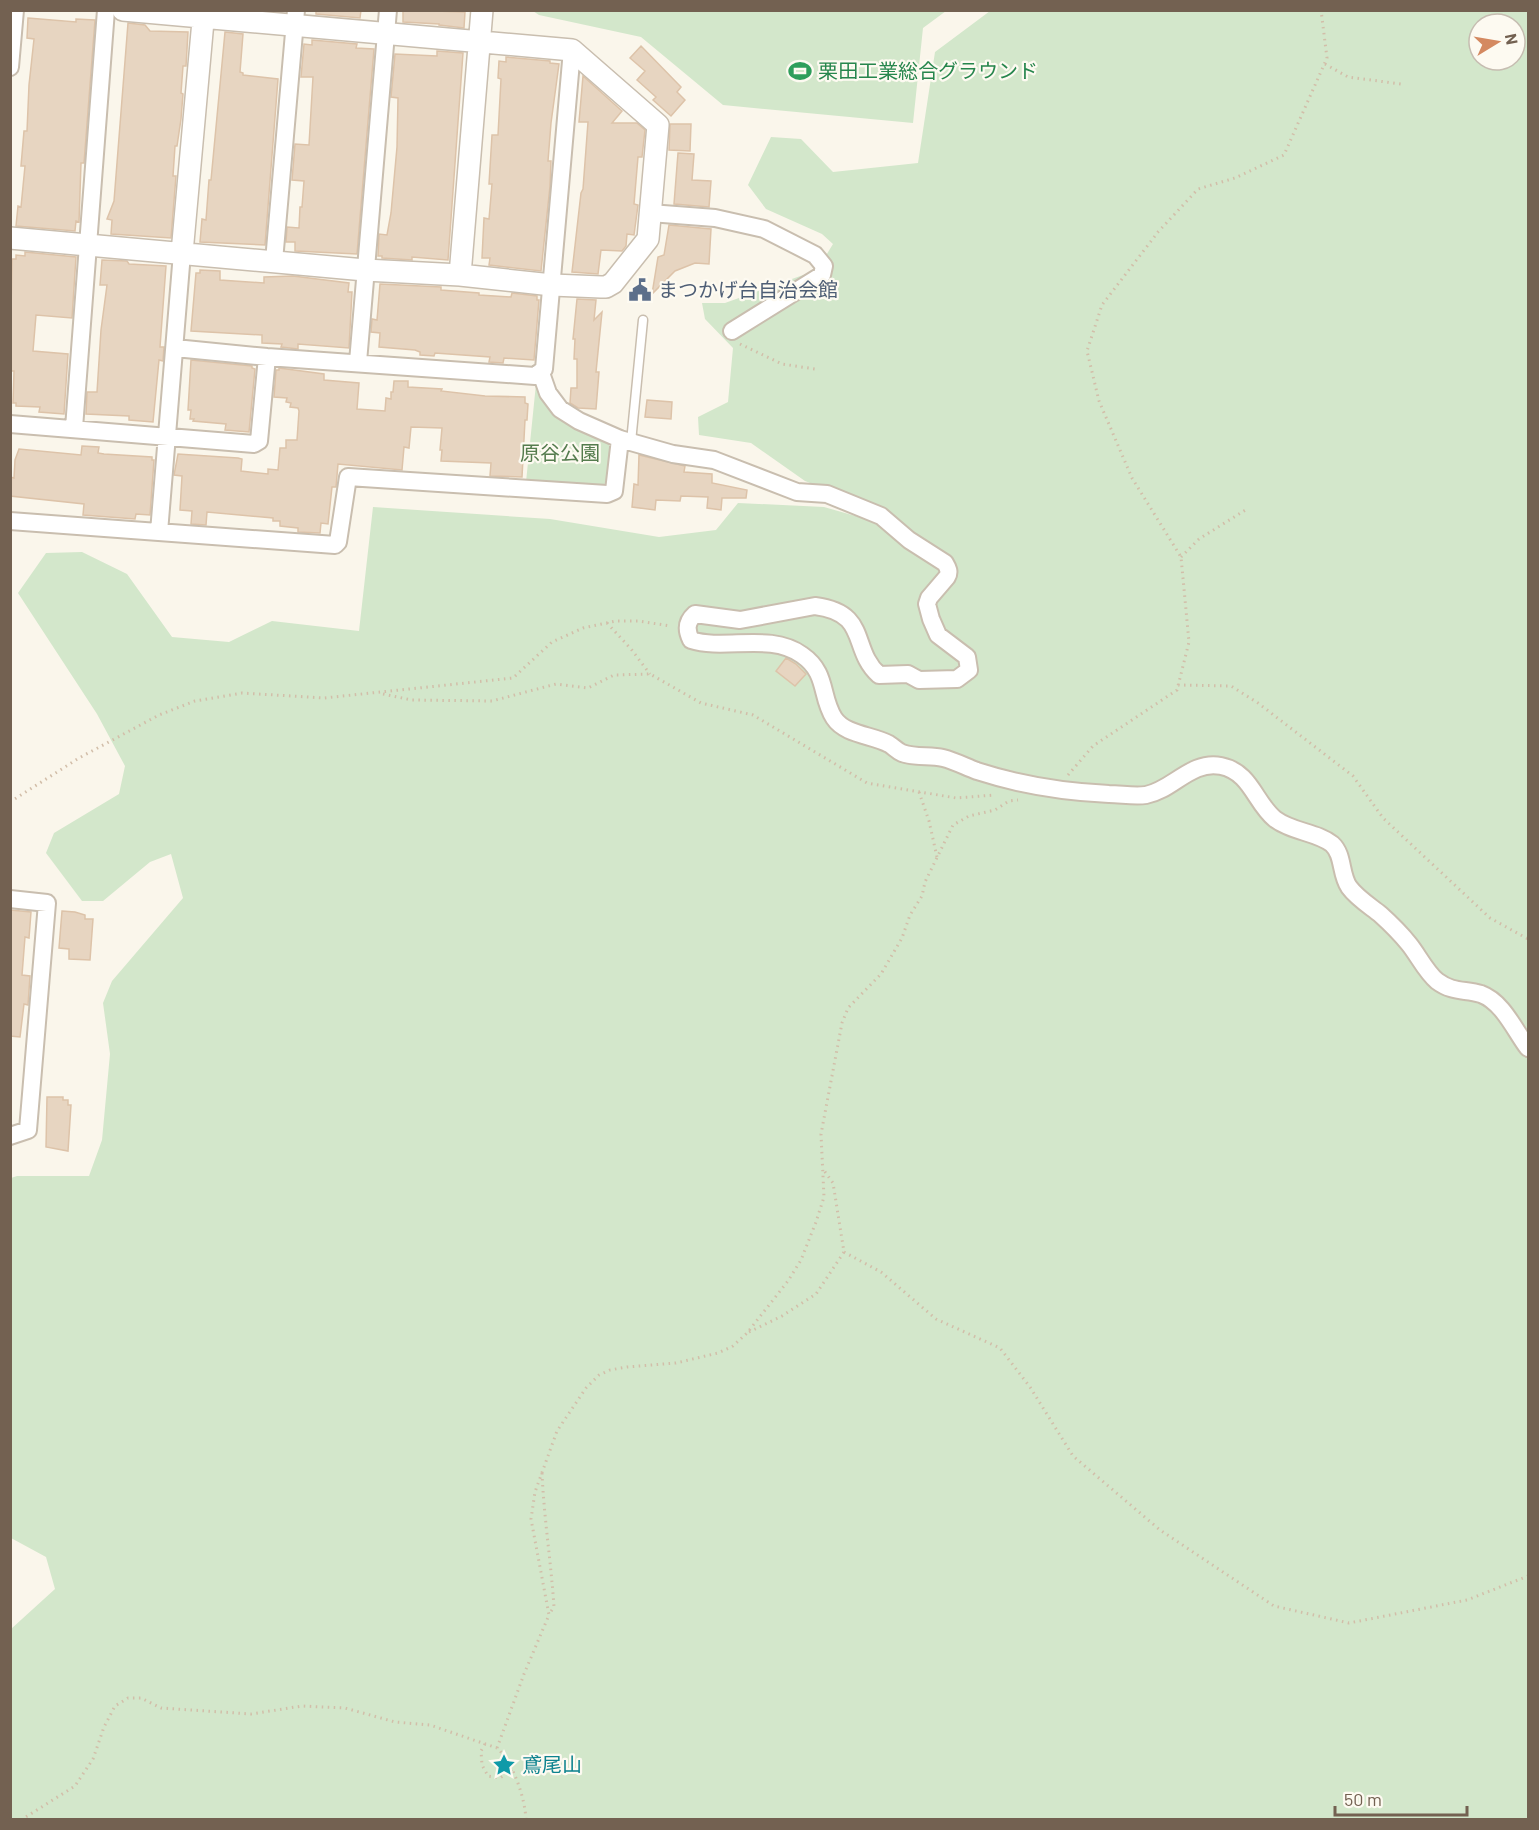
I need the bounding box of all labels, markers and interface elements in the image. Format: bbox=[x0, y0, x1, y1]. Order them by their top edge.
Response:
north arrow bbox=[1467, 12, 1527, 72]
text: N bbox=[1502, 32, 1523, 46]
sports icon: 栗田工業総合グラウンド bbox=[787, 58, 813, 84]
place label: 栗田工業総合グラウンド bbox=[818, 58, 1038, 82]
public building icon: まつかげ台自治会館 bbox=[627, 277, 653, 303]
place label: まつかげ台自治会館 bbox=[658, 277, 838, 301]
park label: 原谷公園 bbox=[520, 440, 600, 464]
place icon: 鳶尾山 bbox=[491, 1752, 517, 1778]
place label: 鳶尾山 bbox=[522, 1752, 582, 1776]
scale bar bbox=[1335, 1779, 1467, 1817]
text: 50 m bbox=[1344, 1788, 1382, 1810]

